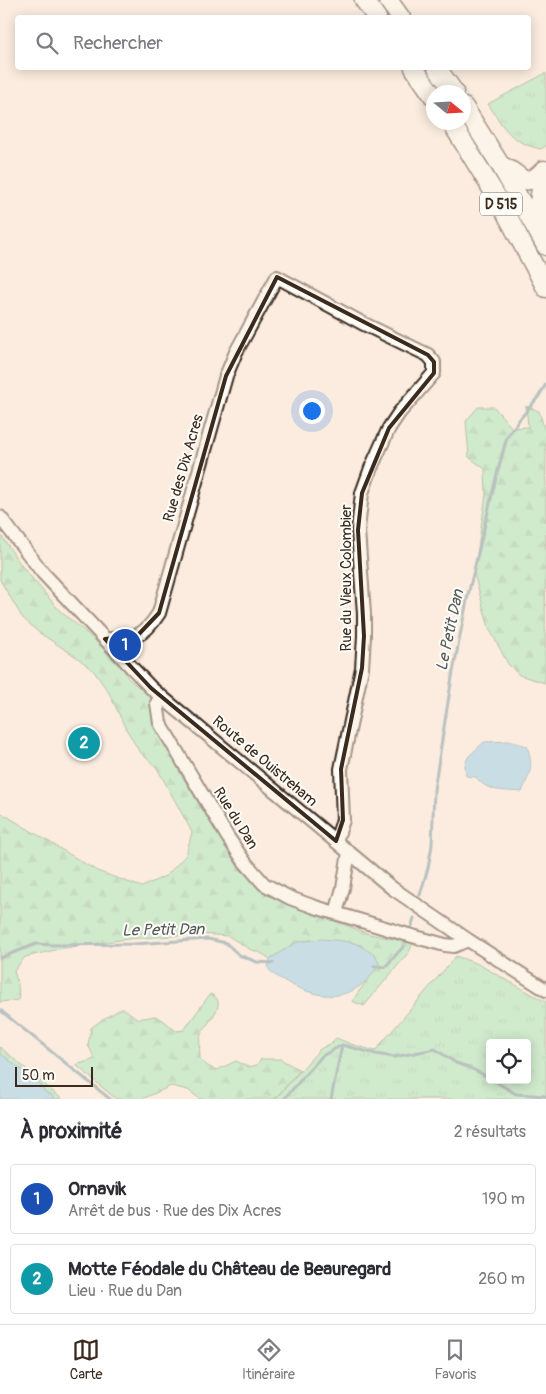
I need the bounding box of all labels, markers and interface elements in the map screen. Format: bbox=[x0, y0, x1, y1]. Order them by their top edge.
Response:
search box bbox=[15, 15, 531, 70]
icon: search bbox=[33, 29, 61, 57]
text: Rechercher bbox=[73, 31, 163, 55]
north arrow bbox=[426, 85, 471, 130]
road number: D 515 bbox=[480, 192, 522, 215]
your location bbox=[299, 398, 325, 424]
street label: Rue des Dix Acres bbox=[159, 412, 208, 524]
street label: Rue du Vieux Colombier bbox=[337, 504, 356, 651]
water label: Le Petit Dan bbox=[432, 587, 469, 673]
pin: 1 bbox=[109, 626, 141, 664]
street label: Route de Ouistreham bbox=[208, 712, 321, 811]
pin: 2 bbox=[68, 724, 100, 762]
street label: Rue du Dan bbox=[209, 784, 262, 853]
water label: Le Petit Dan bbox=[122, 919, 205, 941]
map controls bbox=[486, 1039, 531, 1084]
button: locate bbox=[486, 1039, 531, 1084]
scale bar bbox=[15, 1064, 92, 1087]
text: 50 m bbox=[22, 1067, 55, 1084]
text: À proximité bbox=[20, 1118, 123, 1145]
text: 2 résultats bbox=[454, 1122, 526, 1142]
text: Ornavik bbox=[68, 1177, 126, 1201]
text: 1 bbox=[34, 1189, 40, 1209]
text: 190 m bbox=[482, 1189, 525, 1209]
text: Arrêt de bus · Rue des Dix Acres bbox=[68, 1201, 281, 1221]
text: Motte Féodale du Château de Beauregard bbox=[68, 1257, 391, 1281]
text: 2 bbox=[33, 1269, 41, 1289]
text: 260 m bbox=[478, 1269, 525, 1289]
text: Lieu · Rue du Dan bbox=[68, 1281, 182, 1301]
tab: Carte bbox=[70, 1336, 102, 1383]
tab: Itinéraire bbox=[242, 1336, 295, 1383]
tab: Favoris bbox=[435, 1336, 476, 1383]

